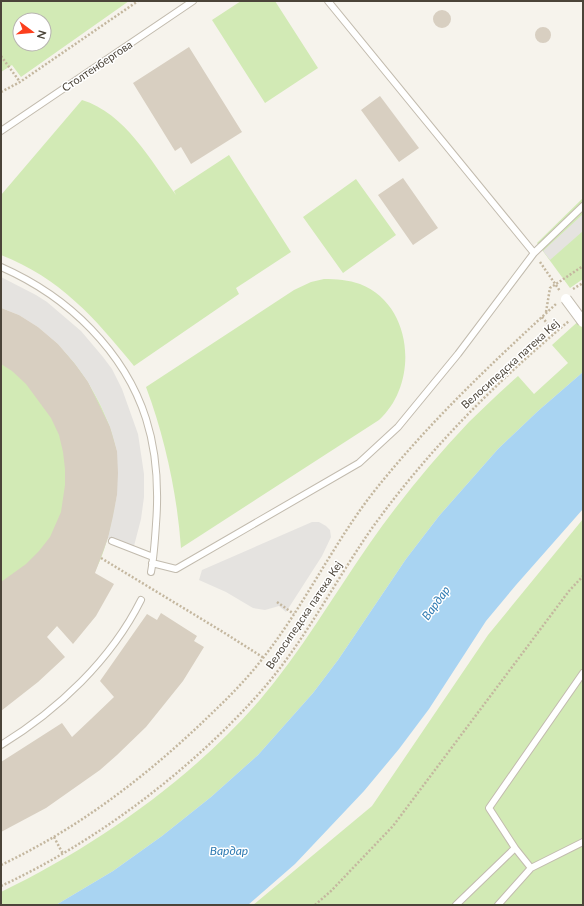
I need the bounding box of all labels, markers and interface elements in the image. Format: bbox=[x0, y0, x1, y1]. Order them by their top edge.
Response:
north arrow bbox=[12, 12, 52, 52]
text: N bbox=[35, 29, 50, 41]
street label: Столтенбергова bbox=[59, 37, 134, 94]
street label: Велосипедска патека Кеј bbox=[458, 316, 561, 411]
street label: Велосипедска патека Кеј bbox=[263, 558, 345, 671]
water label: Вардар bbox=[418, 583, 453, 623]
water label: Вардар bbox=[210, 843, 248, 858]

